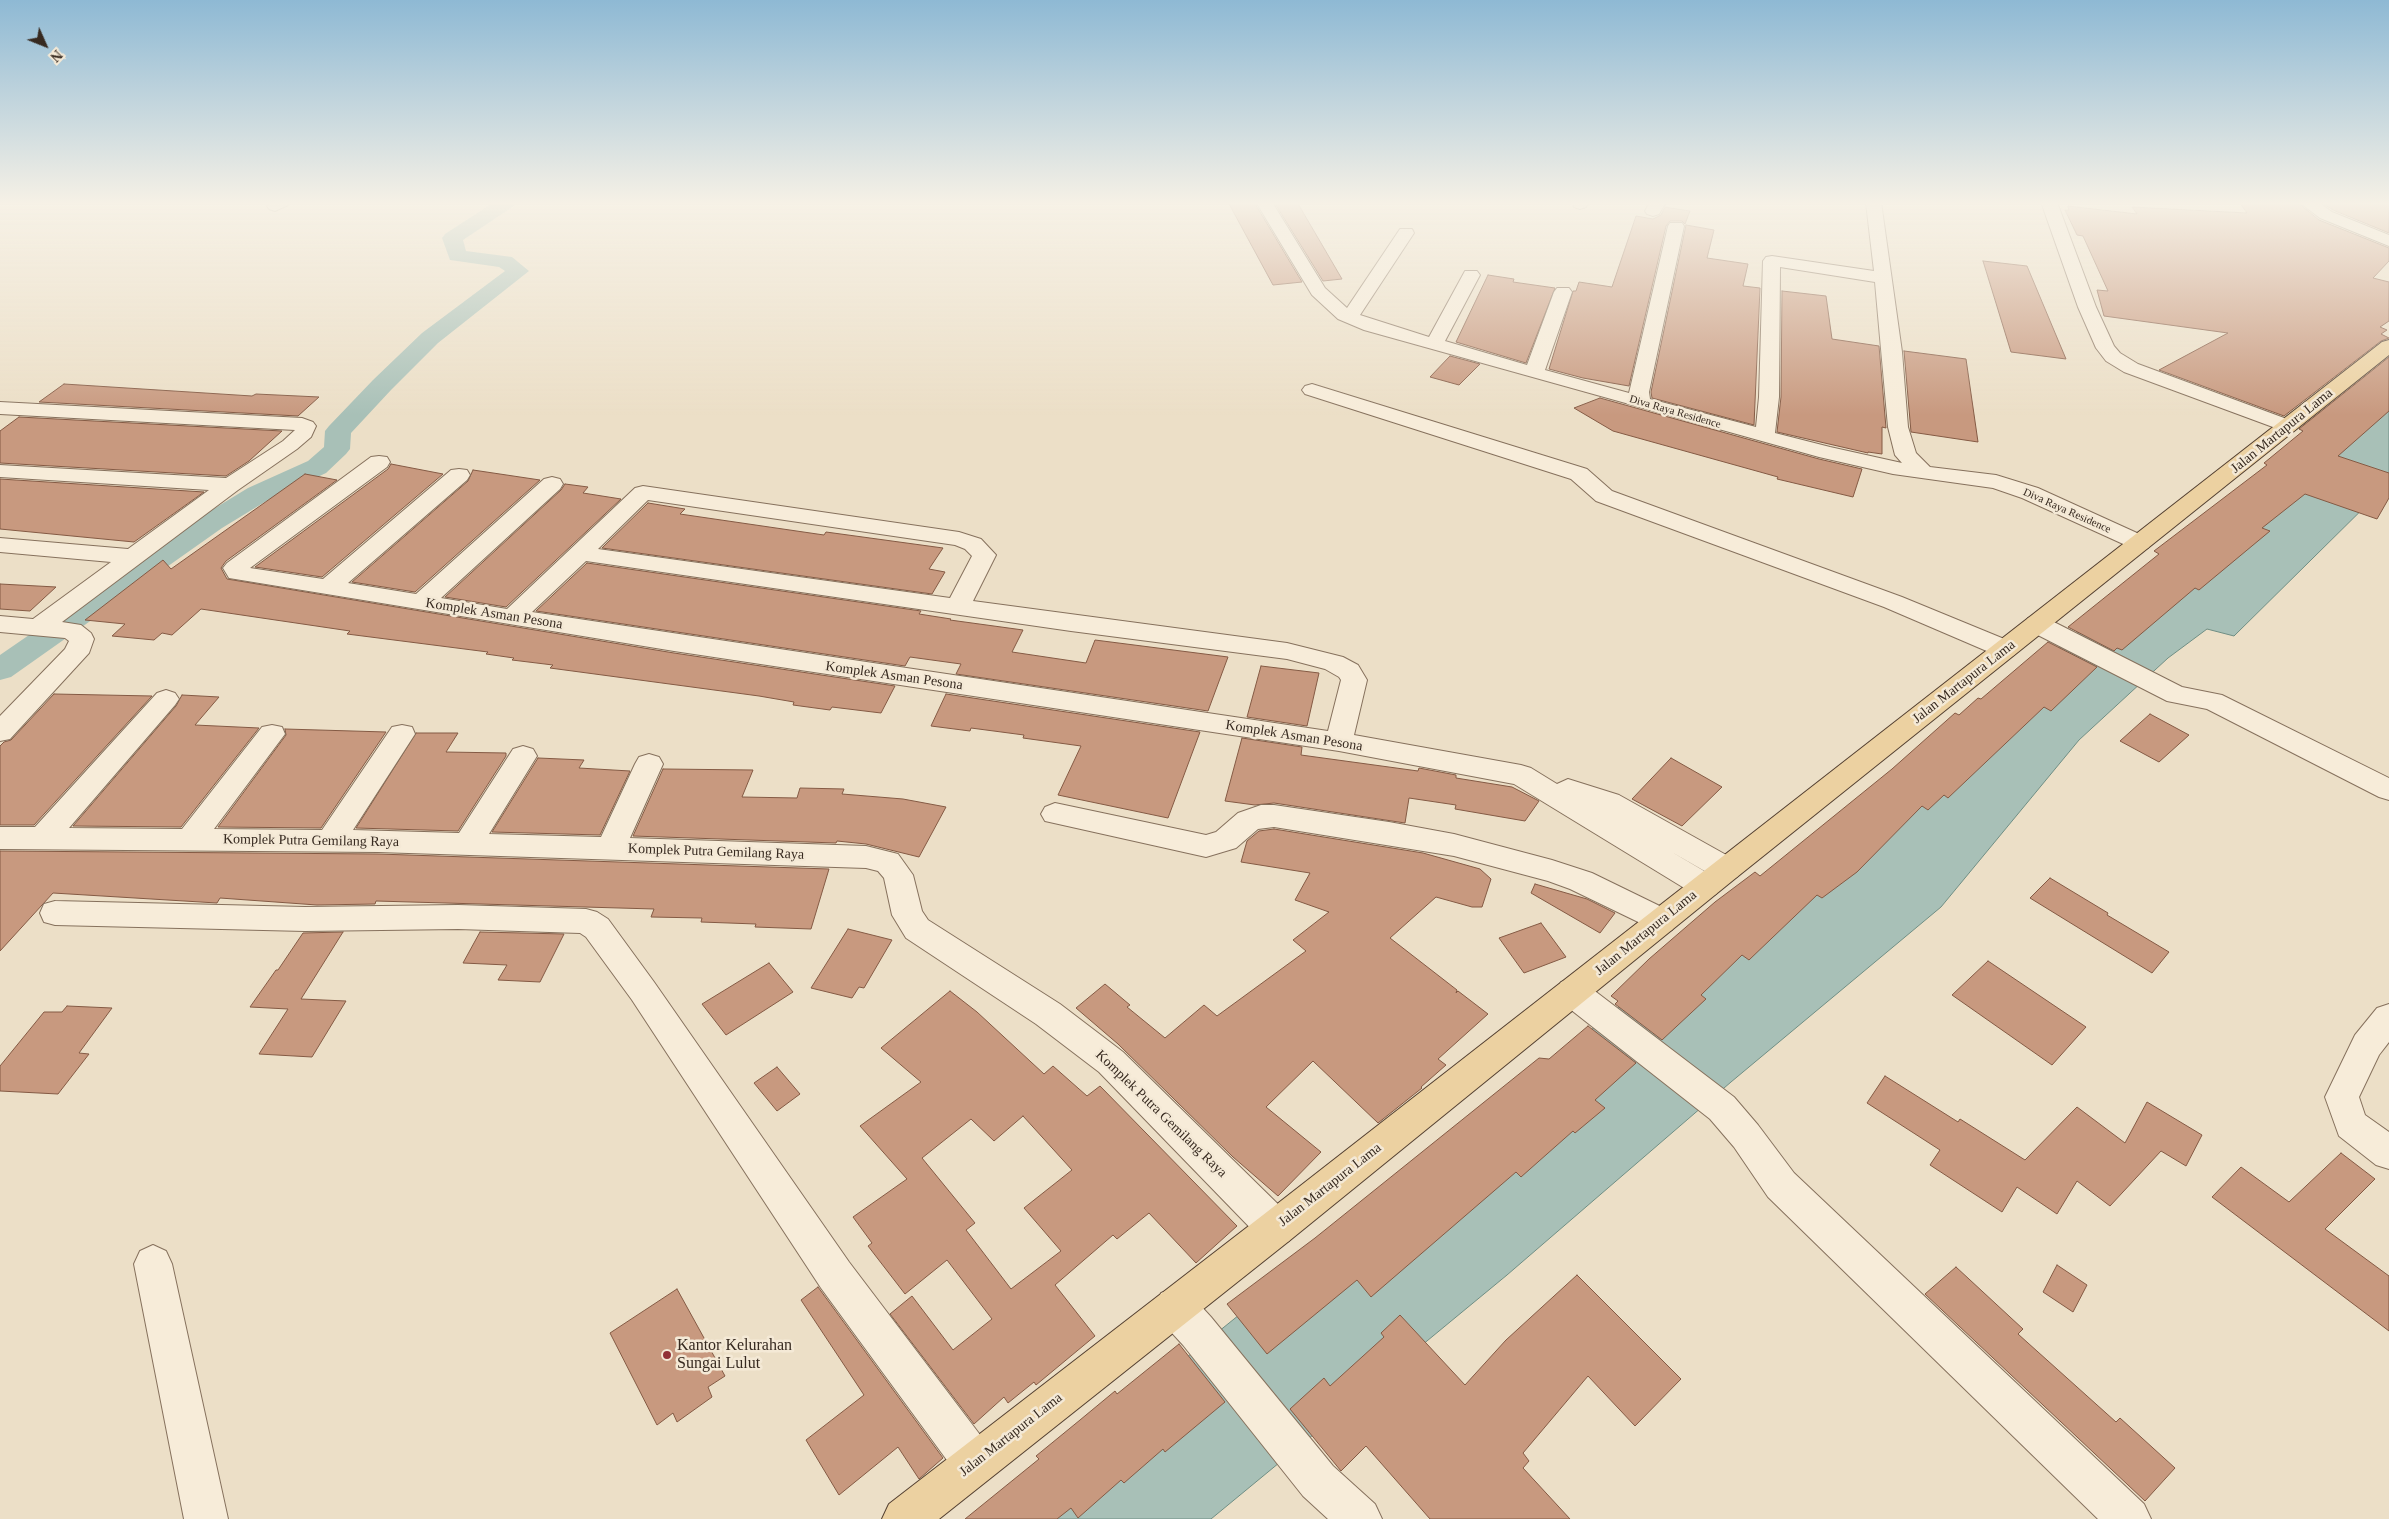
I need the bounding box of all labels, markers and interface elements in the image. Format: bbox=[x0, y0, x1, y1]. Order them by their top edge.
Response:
north arrow bbox=[20, 20, 70, 70]
text: N bbox=[47, 47, 65, 65]
street label: Jalan Martapura Lama bbox=[2228, 385, 2336, 477]
street label: Diva Raya Residence bbox=[1628, 393, 1722, 431]
street label: Diva Raya Residence bbox=[2021, 486, 2113, 536]
street label: Komplek Asman Pesona bbox=[424, 595, 564, 633]
street label: Jalan Martapura Lama bbox=[1909, 637, 2019, 727]
street label: Komplek Asman Pesona bbox=[824, 658, 964, 694]
street label: Komplek Asman Pesona bbox=[1224, 717, 1364, 755]
street label: Komplek Putra Gemilang Raya bbox=[223, 831, 399, 851]
street label: Komplek Putra Gemilang Raya bbox=[628, 841, 804, 863]
street label: Jalan Martapura Lama bbox=[1592, 887, 1700, 979]
street label: Komplek Putra Gemilang Raya bbox=[1092, 1047, 1230, 1181]
street label: Jalan Martapura Lama bbox=[1275, 1140, 1385, 1230]
place label: Kantor Kelurahan Sungai Lulut bbox=[677, 1336, 792, 1374]
marker: Kantor Kelurahan Sungai Lulut bbox=[661, 1349, 673, 1361]
street label: Jalan Martapura Lama bbox=[956, 1390, 1066, 1480]

